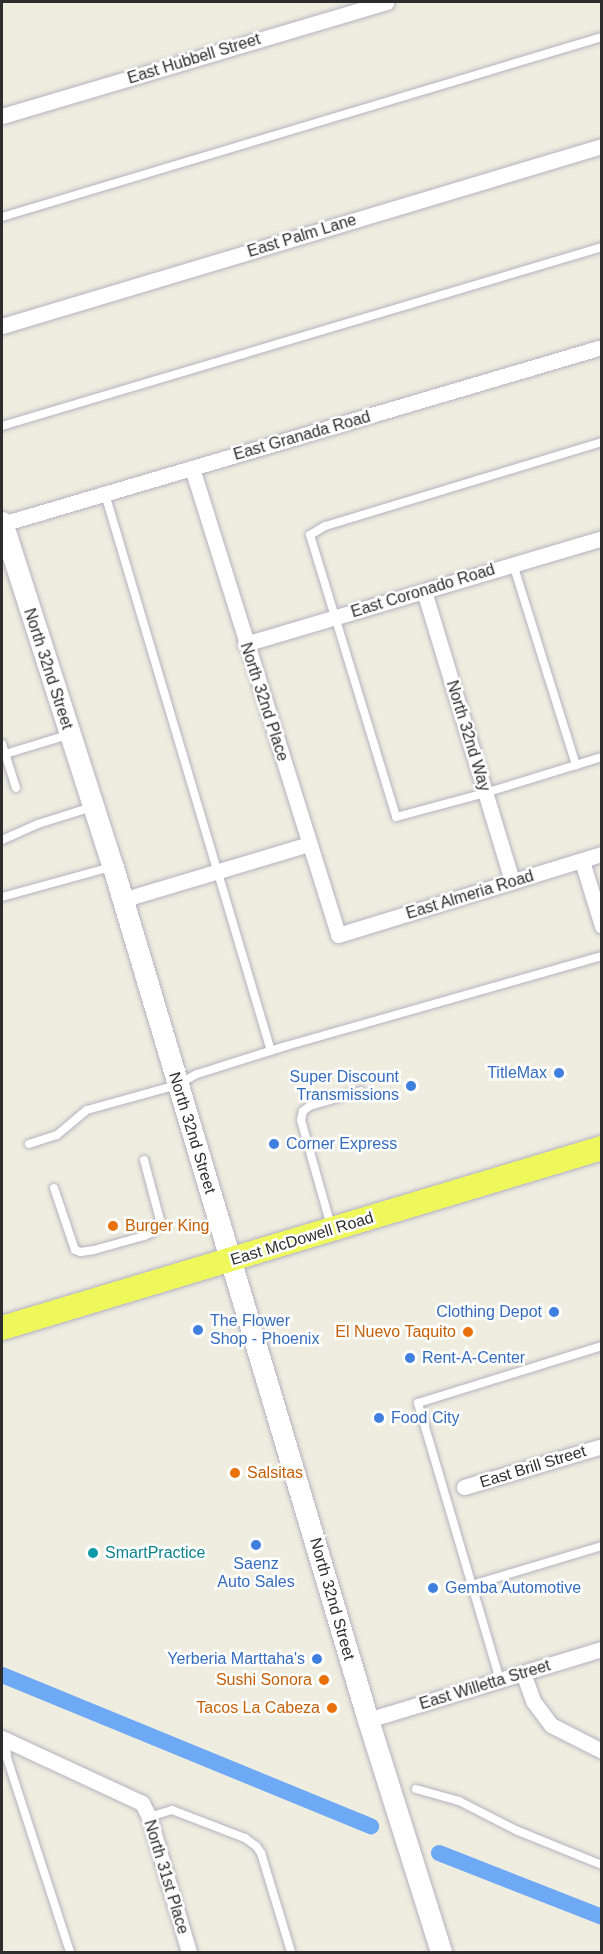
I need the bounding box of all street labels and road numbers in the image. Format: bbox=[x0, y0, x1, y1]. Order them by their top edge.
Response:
street label: East Hubbell Street bbox=[125, 30, 263, 88]
street label: East Palm Lane bbox=[245, 210, 359, 262]
street label: East Granada Road bbox=[231, 407, 373, 465]
street label: East Coronado Road bbox=[349, 560, 497, 622]
street label: North 32nd Street bbox=[19, 606, 77, 732]
street label: North 32nd Place bbox=[236, 640, 292, 764]
street label: North 32nd Way bbox=[442, 678, 494, 794]
street label: East Almeria Road bbox=[403, 866, 537, 924]
street label: North 32nd Street bbox=[164, 1070, 220, 1196]
street label: East McDowell Road bbox=[228, 1208, 376, 1270]
street label: East Brill Street bbox=[477, 1442, 589, 1492]
street label: North 32nd Street bbox=[305, 1536, 359, 1662]
street label: East Willetta Street bbox=[417, 1656, 553, 1714]
street label: North 31st Place bbox=[140, 1818, 192, 1936]

